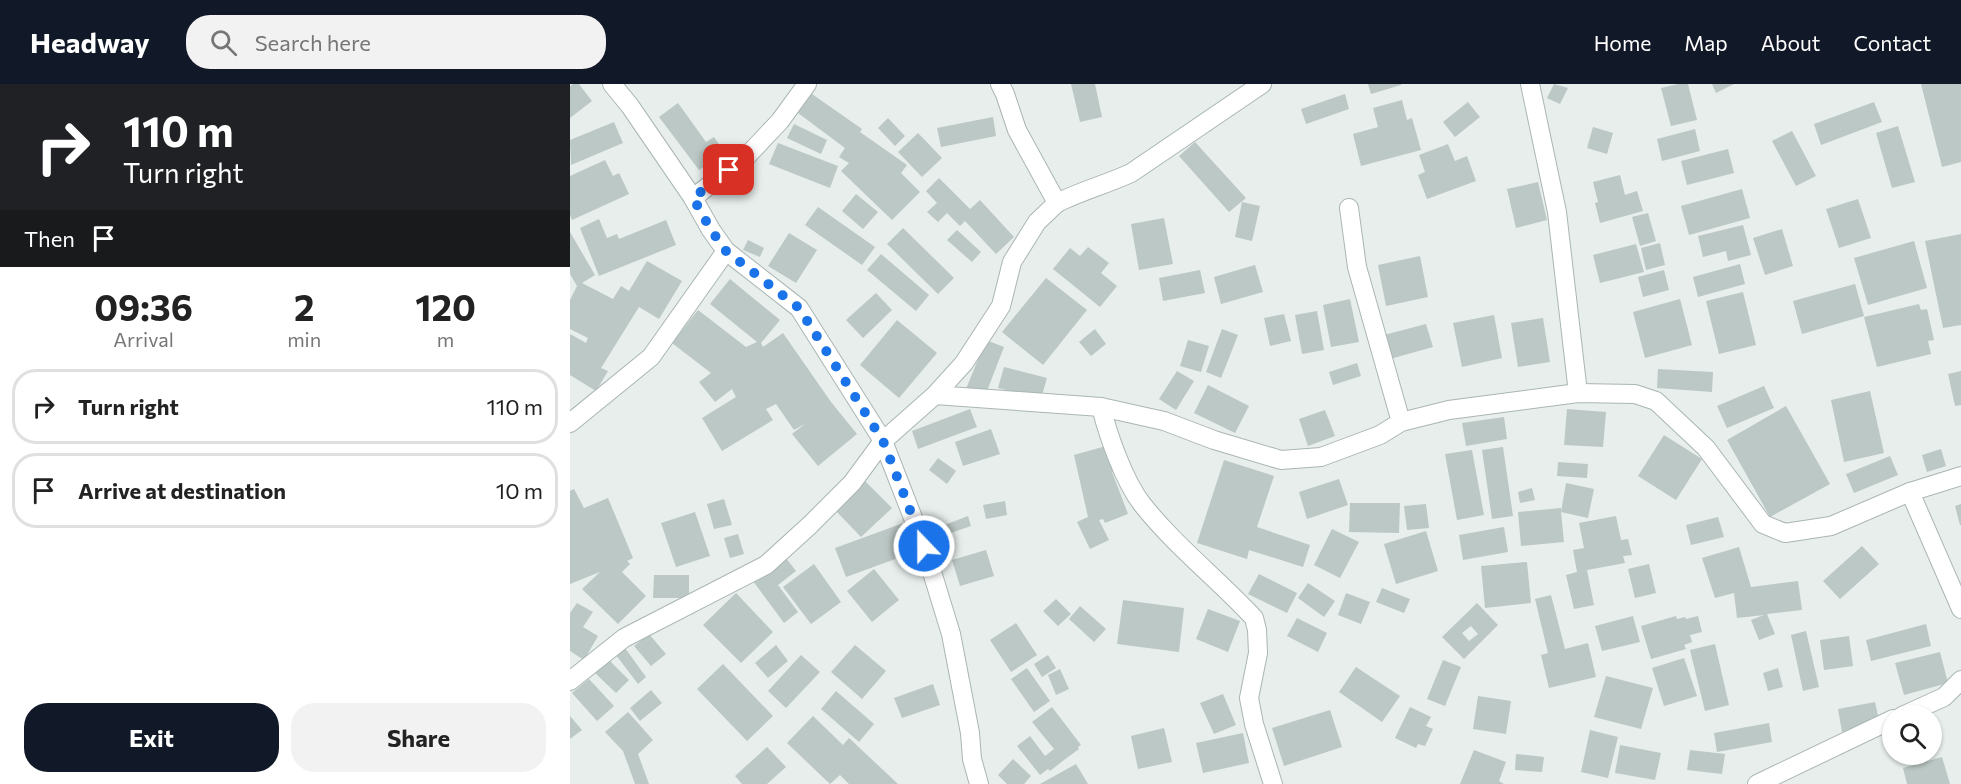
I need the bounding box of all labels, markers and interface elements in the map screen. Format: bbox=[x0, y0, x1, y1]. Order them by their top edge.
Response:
search box bbox=[186, 15, 606, 69]
text: Headway bbox=[30, 25, 150, 59]
icon: search bbox=[207, 26, 240, 59]
text: Search here bbox=[255, 29, 371, 56]
text: Home bbox=[1594, 30, 1651, 55]
text: Map bbox=[1684, 30, 1728, 55]
text: About bbox=[1761, 30, 1820, 55]
text: Contact bbox=[1853, 30, 1931, 55]
text: 110 m bbox=[123, 104, 234, 156]
icon: right bbox=[24, 108, 102, 186]
pin bbox=[703, 144, 754, 195]
icon: arrive bbox=[712, 153, 745, 186]
text: Turn right bbox=[123, 156, 243, 189]
icon: arrive bbox=[87, 222, 120, 255]
text: Then bbox=[24, 225, 75, 252]
text: 09:36 bbox=[94, 284, 193, 328]
text: 2 bbox=[294, 284, 314, 328]
text: 120 bbox=[415, 284, 476, 328]
text: Arrival bbox=[113, 327, 174, 351]
text: min bbox=[287, 327, 321, 351]
text: m bbox=[437, 327, 454, 351]
icon: right bbox=[27, 390, 60, 423]
text: Turn right bbox=[78, 393, 179, 420]
text: 110 m bbox=[486, 393, 543, 420]
icon: arrive bbox=[27, 474, 60, 507]
text: Arrive at destination bbox=[78, 477, 286, 504]
text: 10 m bbox=[496, 477, 543, 504]
position arrow bbox=[892, 514, 956, 578]
button: Exit bbox=[24, 703, 279, 772]
button: Share bbox=[291, 703, 546, 772]
map controls bbox=[1882, 705, 1942, 765]
button: search bbox=[1882, 705, 1942, 765]

